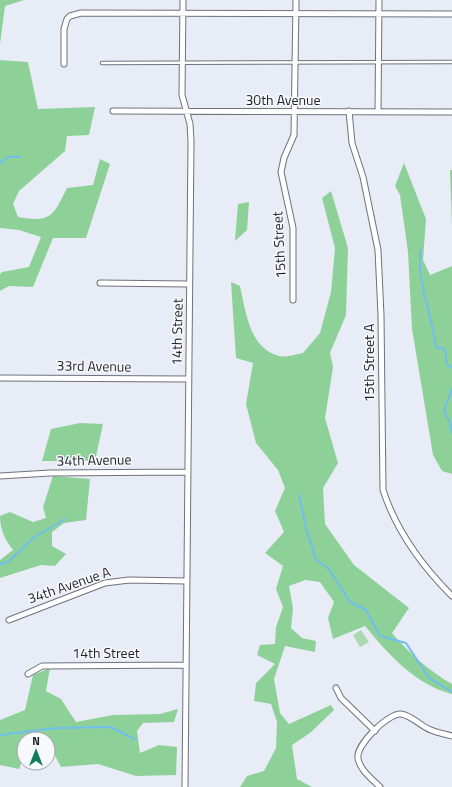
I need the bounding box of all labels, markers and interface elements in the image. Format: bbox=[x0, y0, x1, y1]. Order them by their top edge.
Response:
street label: 30th Avenue bbox=[246, 89, 320, 110]
street label: 15th Street bbox=[266, 211, 291, 279]
street label: 14th Street bbox=[165, 298, 188, 366]
street label: 15th Street A bbox=[358, 323, 379, 402]
street label: 33rd Avenue bbox=[57, 354, 131, 377]
street label: 34th Avenue bbox=[56, 448, 132, 471]
street label: 34th Avenue A bbox=[25, 560, 114, 609]
street label: 14th Street bbox=[72, 642, 140, 663]
north arrow bbox=[16, 731, 56, 771]
text: N bbox=[32, 733, 40, 749]

